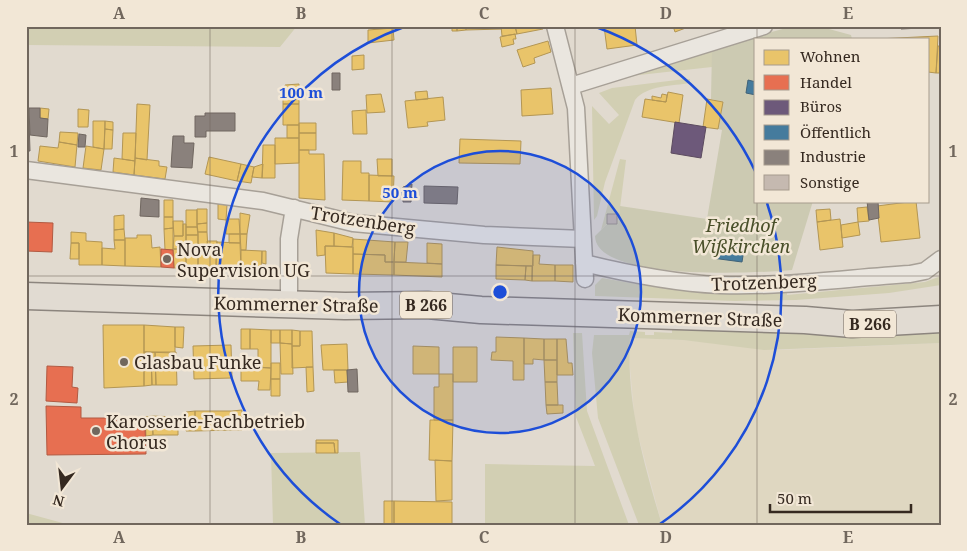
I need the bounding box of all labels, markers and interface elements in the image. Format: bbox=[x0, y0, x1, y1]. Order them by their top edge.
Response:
text: A bbox=[113, 2, 126, 24]
text: B bbox=[296, 2, 307, 24]
text: C bbox=[479, 2, 490, 24]
text: D bbox=[660, 2, 672, 24]
text: E bbox=[843, 2, 853, 24]
legend bbox=[754, 38, 930, 202]
text: Wohnen bbox=[800, 46, 861, 66]
text: Handel bbox=[800, 72, 852, 92]
text: 100 m bbox=[279, 82, 323, 102]
text: Büros bbox=[800, 96, 842, 116]
text: Öffentlich bbox=[800, 122, 872, 142]
text: 1 bbox=[9, 140, 19, 162]
text: 1 bbox=[948, 140, 958, 162]
text: Industrie bbox=[800, 146, 866, 166]
text: Sonstige bbox=[800, 172, 859, 192]
text: 50 m bbox=[382, 182, 418, 202]
street label: Trotzenberg bbox=[309, 200, 417, 240]
park label: Friedhof Wißkirchen bbox=[692, 213, 790, 258]
place label: Nova Supervision UG bbox=[177, 237, 310, 282]
marker: Nova Supervision UG bbox=[161, 253, 173, 265]
street label: Trotzenberg bbox=[711, 268, 817, 296]
centre of rings bbox=[491, 283, 509, 301]
street label: Kommerner Straße bbox=[213, 291, 379, 317]
road number: B 266 bbox=[400, 292, 452, 318]
street label: Kommerner Straße bbox=[617, 302, 783, 332]
road number: B 266 bbox=[844, 310, 896, 338]
place label: Glasbau Funke bbox=[134, 350, 261, 374]
marker: Glasbau Funke bbox=[118, 356, 130, 368]
text: 2 bbox=[9, 388, 19, 410]
text: 2 bbox=[948, 388, 958, 410]
place label: Karosserie-Fachbetrieb Chorus bbox=[106, 409, 305, 454]
marker: Karosserie-Fachbetrieb Chorus bbox=[90, 425, 102, 437]
north arrow bbox=[38, 464, 88, 514]
scale bar bbox=[770, 481, 911, 513]
text: 50 m bbox=[777, 488, 812, 508]
text: N bbox=[51, 490, 66, 512]
text: A bbox=[113, 526, 126, 548]
text: B bbox=[296, 526, 307, 548]
text: C bbox=[479, 526, 490, 548]
text: D bbox=[660, 526, 672, 548]
text: E bbox=[843, 526, 853, 548]

